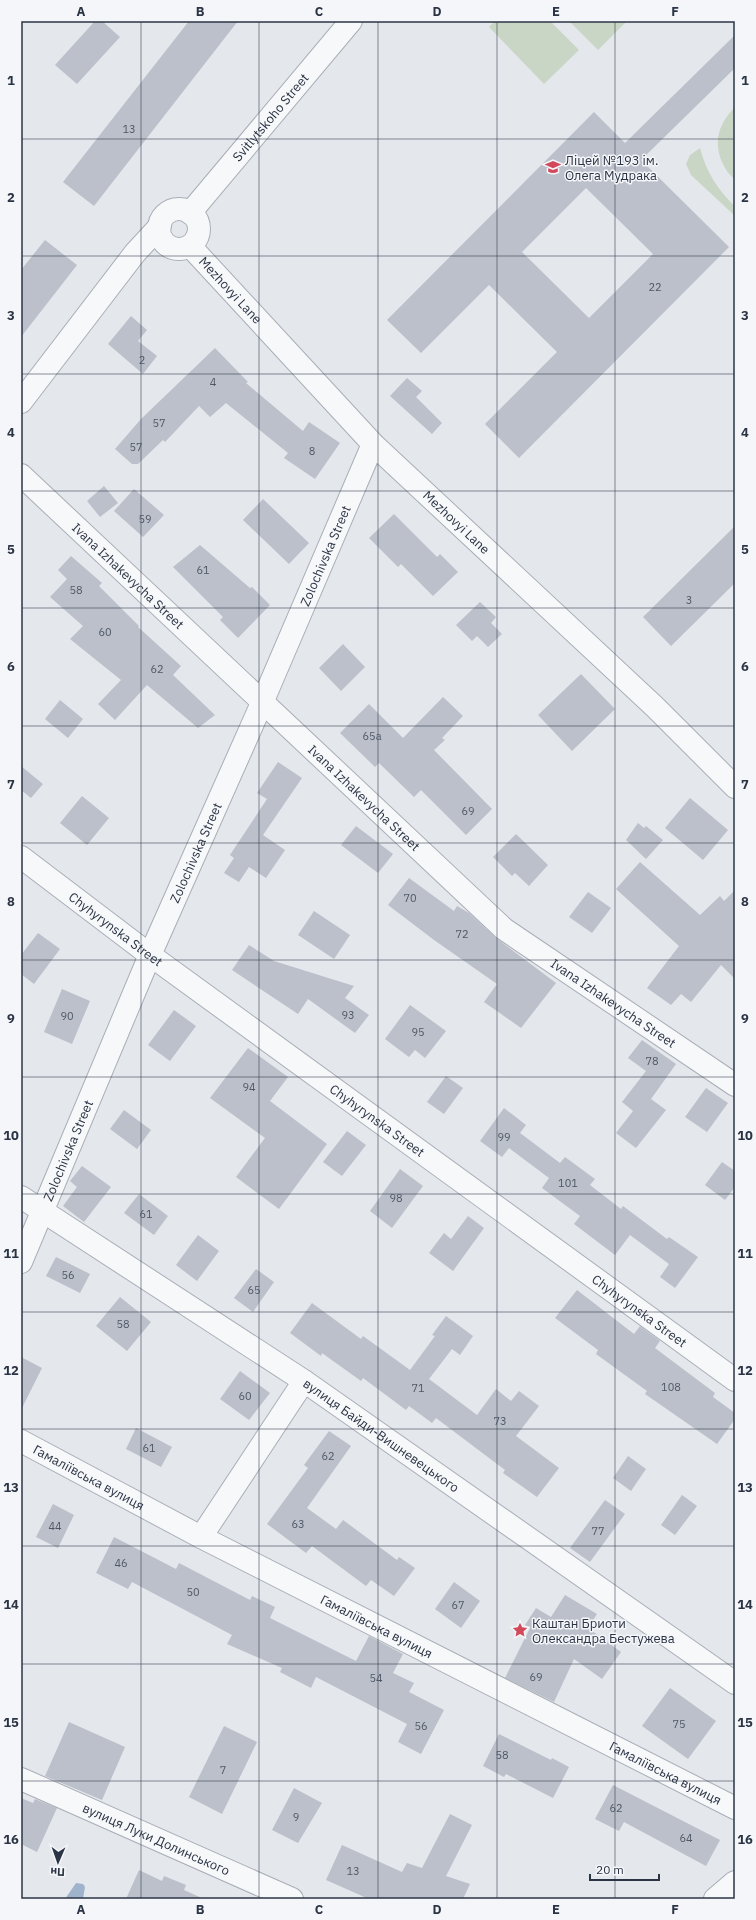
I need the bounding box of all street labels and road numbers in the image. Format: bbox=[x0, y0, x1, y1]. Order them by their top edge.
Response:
street label: Svitlytskoho Street bbox=[229, 70, 313, 165]
street label: Mezhovyi Lane bbox=[195, 253, 266, 328]
street label: Mezhovyi Lane bbox=[419, 487, 493, 558]
street label: Zolochivska Street bbox=[296, 503, 355, 609]
street label: Ivana Izhakevycha Street bbox=[68, 519, 187, 633]
street label: Ivana Izhakevycha Street bbox=[304, 741, 423, 855]
street label: Zolochivska Street bbox=[166, 800, 226, 906]
street label: Chyhyrynska Street bbox=[65, 888, 166, 970]
street label: Ivana Izhakevycha Street bbox=[547, 955, 679, 1052]
street label: Chyhyrynska Street bbox=[326, 1080, 428, 1161]
street label: Zolochivska Street bbox=[40, 1098, 97, 1204]
street label: Chyhyrynska Street bbox=[588, 1271, 690, 1351]
street label: вулиця Байди-Вишневецького bbox=[300, 1375, 463, 1496]
street label: Гамаліївська вулиця bbox=[30, 1441, 147, 1514]
street label: Гамаліївська вулиця bbox=[318, 1591, 435, 1662]
street label: Гамаліївська вулиця bbox=[606, 1738, 724, 1809]
street label: вулиця Луки Долинського bbox=[80, 1799, 232, 1879]

